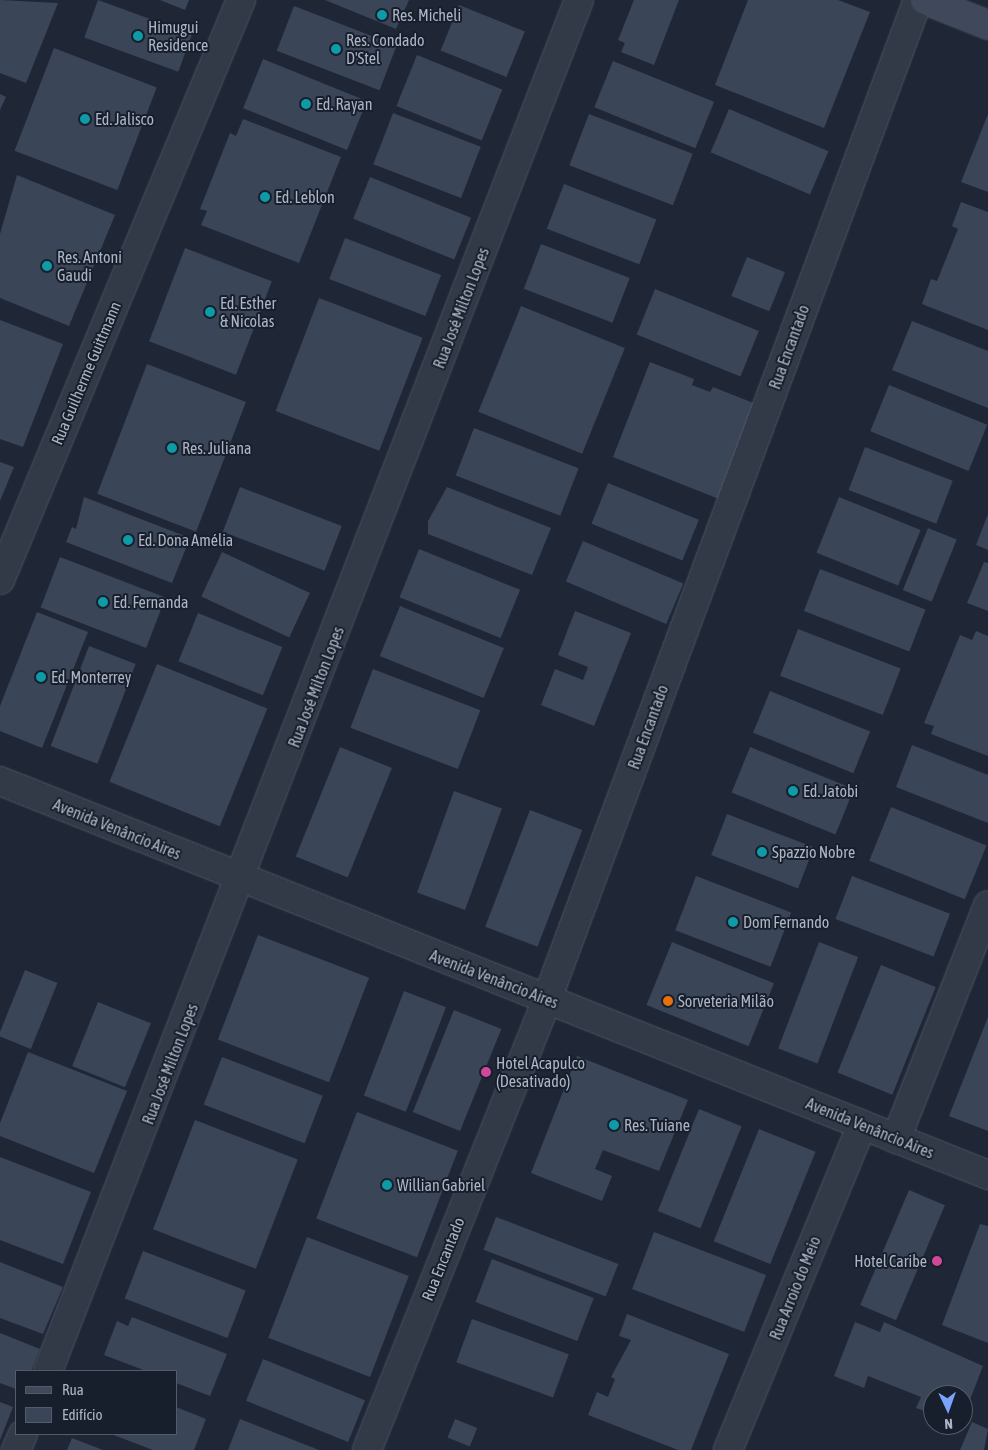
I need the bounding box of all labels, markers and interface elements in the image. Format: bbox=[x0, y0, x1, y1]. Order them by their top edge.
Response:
place label: Res. Micheli bbox=[392, 5, 461, 25]
marker: Res. Micheli bbox=[376, 9, 388, 21]
place label: Himugui Residence bbox=[148, 17, 208, 55]
marker: Himugui Residence bbox=[132, 30, 144, 42]
place label: Res. Condado D'Stel bbox=[346, 30, 425, 68]
marker: Res. Condado D'Stel bbox=[330, 43, 342, 55]
place label: Ed. Rayan bbox=[316, 94, 373, 114]
marker: Ed. Rayan bbox=[300, 98, 312, 110]
place label: Ed. Jalisco bbox=[95, 109, 154, 129]
marker: Ed. Jalisco bbox=[79, 113, 91, 125]
place label: Ed. Leblon bbox=[275, 187, 335, 207]
marker: Ed. Leblon bbox=[259, 191, 271, 203]
street label: Rua José Milton Lopes bbox=[429, 245, 493, 371]
place label: Res. Antoni Gaudi bbox=[57, 247, 122, 285]
marker: Res. Antoni Gaudi bbox=[41, 260, 53, 272]
place label: Ed. Esther & Nicolas bbox=[220, 293, 276, 331]
street label: Rua Guilherme Guittmann bbox=[47, 298, 125, 448]
street label: Rua Encantado bbox=[765, 302, 813, 392]
marker: Ed. Esther & Nicolas bbox=[204, 306, 216, 318]
place label: Res. Juliana bbox=[182, 438, 251, 458]
marker: Res. Juliana bbox=[166, 442, 178, 454]
place label: Ed. Dona Amélia bbox=[138, 530, 233, 550]
marker: Ed. Dona Amélia bbox=[122, 534, 134, 546]
place label: Ed. Fernanda bbox=[113, 592, 189, 612]
marker: Ed. Fernanda bbox=[97, 596, 109, 608]
street label: Rua José Milton Lopes bbox=[284, 624, 348, 750]
place label: Ed. Monterrey bbox=[51, 667, 131, 687]
marker: Ed. Monterrey bbox=[35, 671, 47, 683]
street label: Rua Encantado bbox=[624, 682, 672, 772]
place label: Ed. Jatobi bbox=[803, 781, 858, 801]
marker: Ed. Jatobi bbox=[787, 785, 799, 797]
street label: Avenida Venâncio Aires bbox=[50, 795, 184, 863]
place label: Spazzio Nobre bbox=[772, 842, 855, 862]
marker: Spazzio Nobre bbox=[756, 846, 768, 858]
place label: Dom Fernando bbox=[743, 912, 829, 932]
marker: Dom Fernando bbox=[727, 916, 739, 928]
street label: Avenida Venâncio Aires bbox=[427, 946, 561, 1012]
place label: Sorveteria Milão bbox=[678, 991, 774, 1011]
marker: Sorveteria Milão bbox=[662, 995, 674, 1007]
street label: Rua José Milton Lopes bbox=[138, 1001, 202, 1127]
place label: Hotel Acapulco (Desativado) bbox=[496, 1053, 585, 1091]
marker: Hotel Acapulco (Desativado) bbox=[480, 1066, 492, 1078]
street label: Avenida Venâncio Aires bbox=[803, 1094, 937, 1162]
place label: Res. Tuiane bbox=[624, 1115, 690, 1135]
marker: Res. Tuiane bbox=[608, 1119, 620, 1131]
place label: Willian Gabriel bbox=[397, 1175, 485, 1195]
marker: Willian Gabriel bbox=[381, 1179, 393, 1191]
street label: Rua Encantado bbox=[418, 1215, 468, 1303]
street label: Rua Arroio do Meio bbox=[765, 1233, 825, 1343]
place label: Hotel Caribe bbox=[854, 1251, 927, 1271]
marker: Hotel Caribe bbox=[931, 1255, 943, 1267]
legend bbox=[15, 1370, 178, 1435]
text: Rua bbox=[62, 1381, 84, 1398]
north arrow bbox=[923, 1385, 973, 1435]
text: Edifício bbox=[62, 1406, 103, 1423]
text: N bbox=[944, 1416, 953, 1432]

